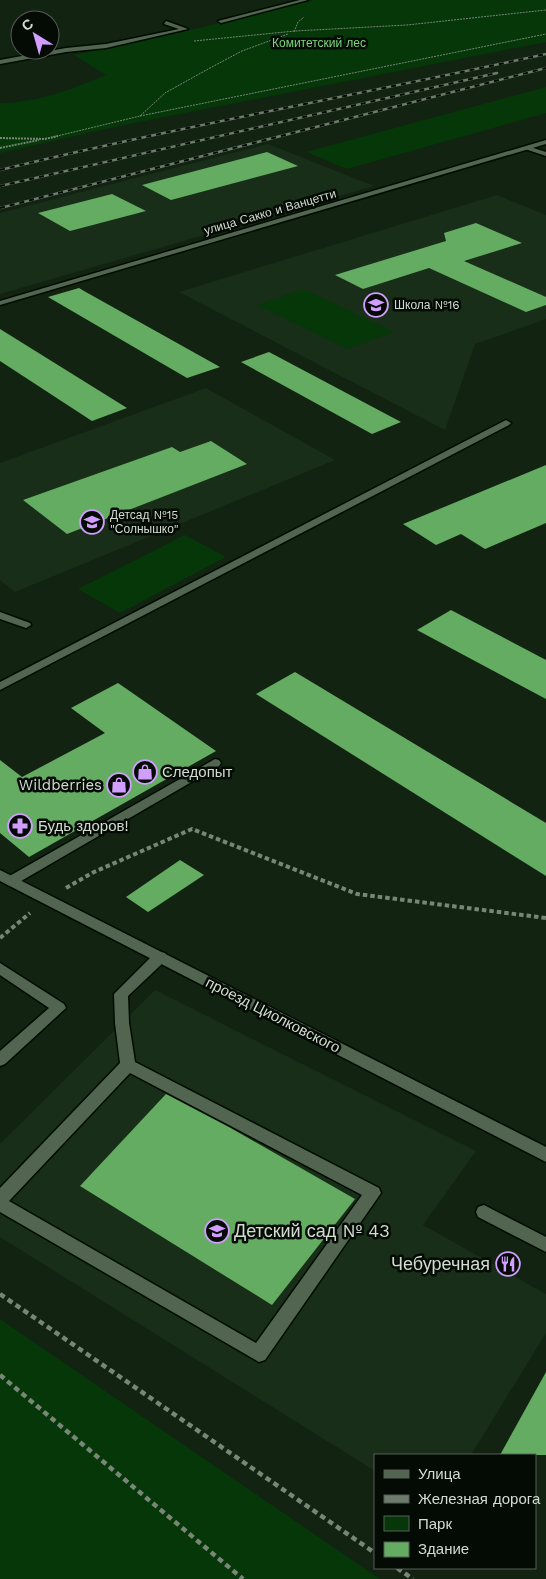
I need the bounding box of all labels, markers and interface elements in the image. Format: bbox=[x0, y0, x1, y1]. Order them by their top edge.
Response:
north arrow bbox=[10, 10, 60, 60]
text: С bbox=[18, 15, 36, 34]
park label: Комитетский лес bbox=[272, 36, 366, 50]
street label: улица Сакко и Ванцетти bbox=[202, 186, 338, 238]
school or university icon: Школа №16 bbox=[363, 292, 389, 318]
place label: Школа №16 bbox=[394, 298, 460, 312]
place label: Детсад №15 "Солнышко" bbox=[110, 508, 179, 536]
school or university icon: Детсад №15 "Солнышко" bbox=[79, 509, 105, 535]
shop icon: Следопыт bbox=[132, 759, 158, 785]
place label: Следопыт bbox=[162, 763, 233, 781]
shop icon: Wildberries bbox=[106, 772, 132, 798]
place label: Wildberries bbox=[19, 776, 102, 794]
pharmacy icon: Будь здоров! bbox=[7, 813, 33, 839]
place label: Будь здоров! bbox=[38, 817, 129, 835]
street label: проезд Циолковского bbox=[203, 973, 343, 1057]
school or university icon: Детский сад № 43 bbox=[204, 1218, 230, 1244]
place label: Детский сад № 43 bbox=[234, 1220, 390, 1241]
restaurant icon: Чебуречная bbox=[495, 1251, 521, 1277]
place label: Чебуречная bbox=[391, 1253, 490, 1274]
legend bbox=[374, 1454, 536, 1569]
text: Улица bbox=[418, 1465, 461, 1483]
text: Железная дорога bbox=[418, 1490, 541, 1508]
text: Парк bbox=[418, 1515, 452, 1533]
text: Здание bbox=[418, 1540, 469, 1558]

